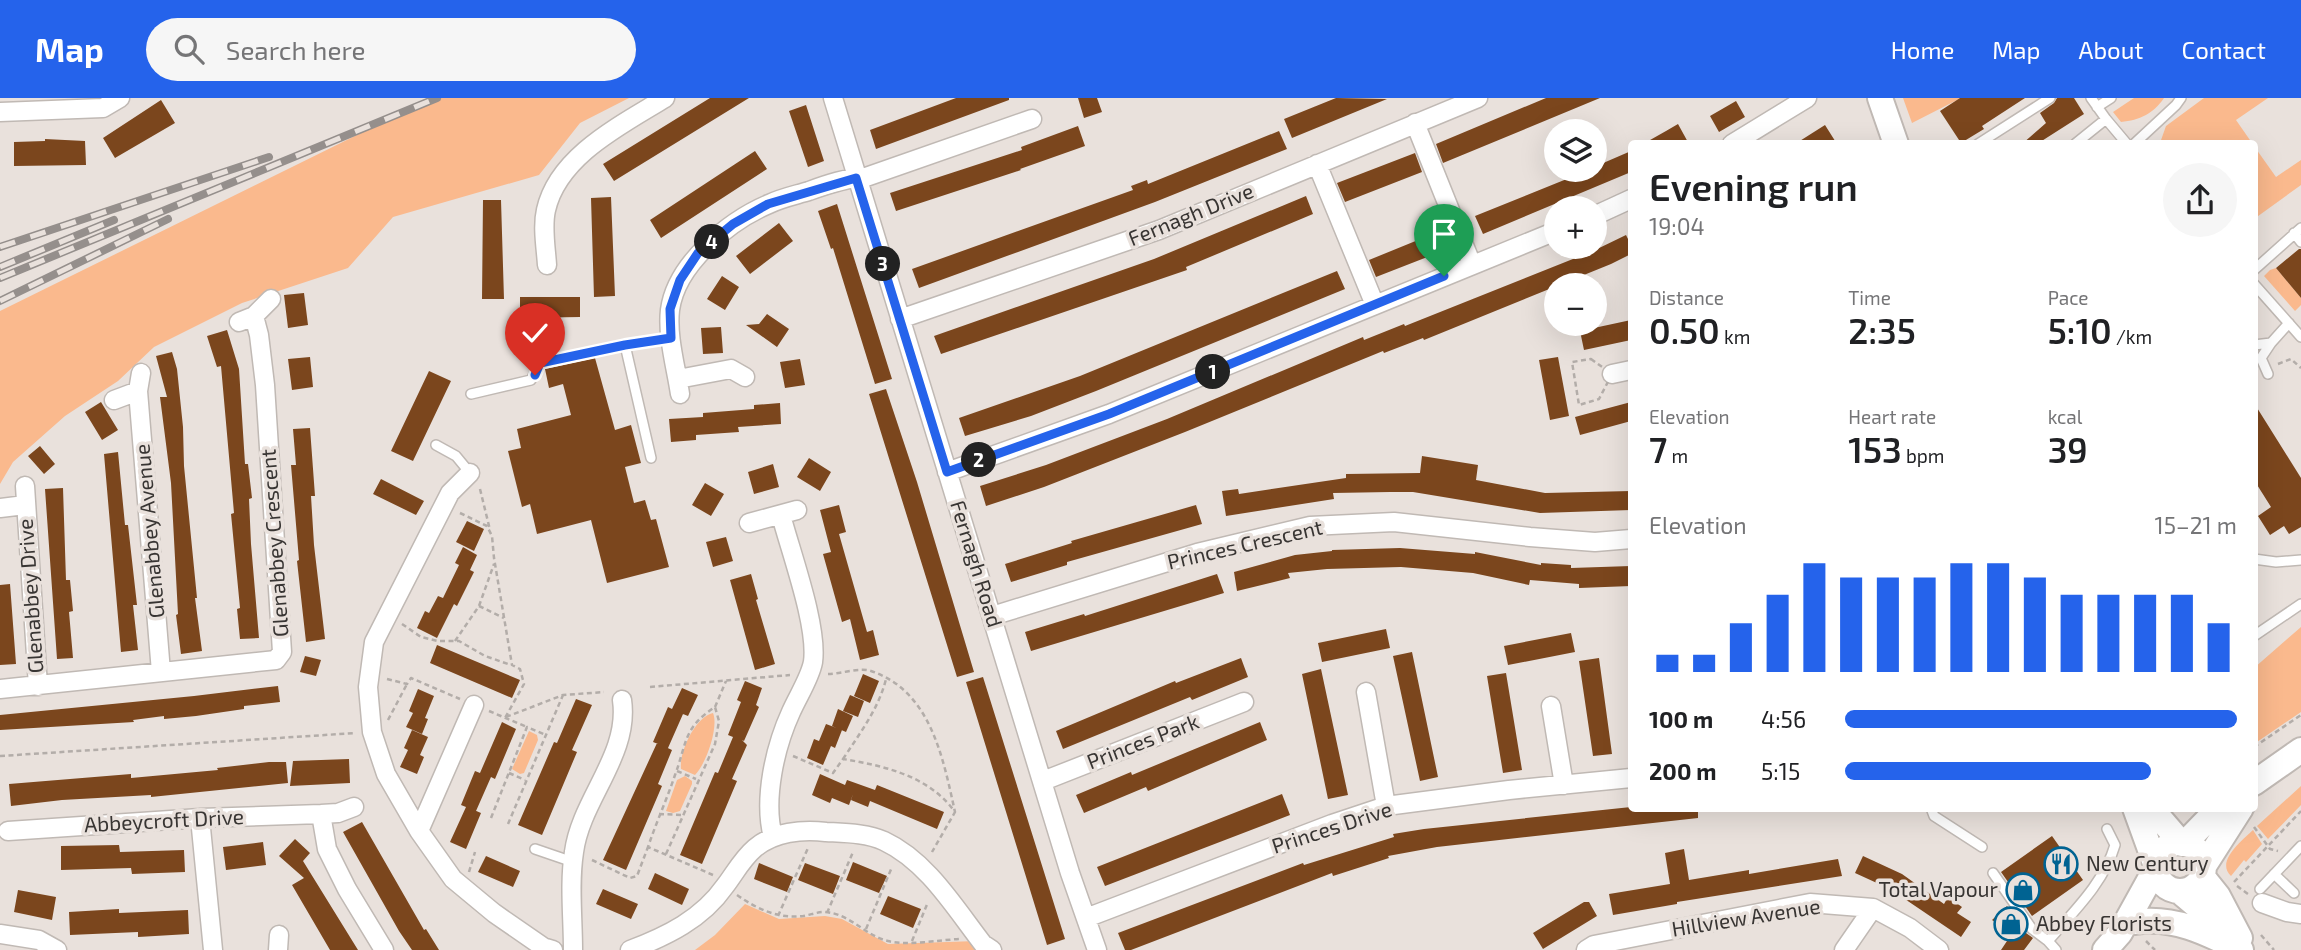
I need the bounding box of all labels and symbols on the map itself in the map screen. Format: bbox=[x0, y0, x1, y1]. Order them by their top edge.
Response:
street label: Fernagh Drive bbox=[1124, 177, 1257, 250]
pin bbox=[1414, 204, 1474, 276]
pin: 4 bbox=[694, 225, 730, 260]
pin: 3 bbox=[866, 246, 900, 282]
pin bbox=[505, 303, 565, 375]
pin: 1 bbox=[1196, 354, 1230, 390]
pin: 2 bbox=[962, 442, 996, 478]
street label: Glenabbey Avenue bbox=[128, 443, 169, 619]
street label: Glenabbey Crescent bbox=[254, 448, 293, 638]
street label: Fernagh Road bbox=[946, 497, 1009, 630]
street label: Princes Crescent bbox=[1165, 514, 1325, 574]
street label: Glenabbey Drive bbox=[12, 518, 47, 674]
street label: Princes Park bbox=[1083, 708, 1202, 773]
street label: Princes Drive bbox=[1268, 795, 1395, 858]
street label: Abbeycroft Drive bbox=[83, 803, 244, 836]
restaurant icon: New Century bbox=[2042, 845, 2080, 883]
place label: New Century bbox=[2086, 850, 2209, 875]
shop icon: Total Vapour bbox=[2004, 871, 2042, 909]
place label: Total Vapour bbox=[1879, 876, 1999, 901]
street label: Hillview Avenue bbox=[1670, 892, 1822, 941]
shop icon: Abbey Florists bbox=[1992, 905, 2030, 943]
place label: Abbey Florists bbox=[2036, 910, 2172, 935]

